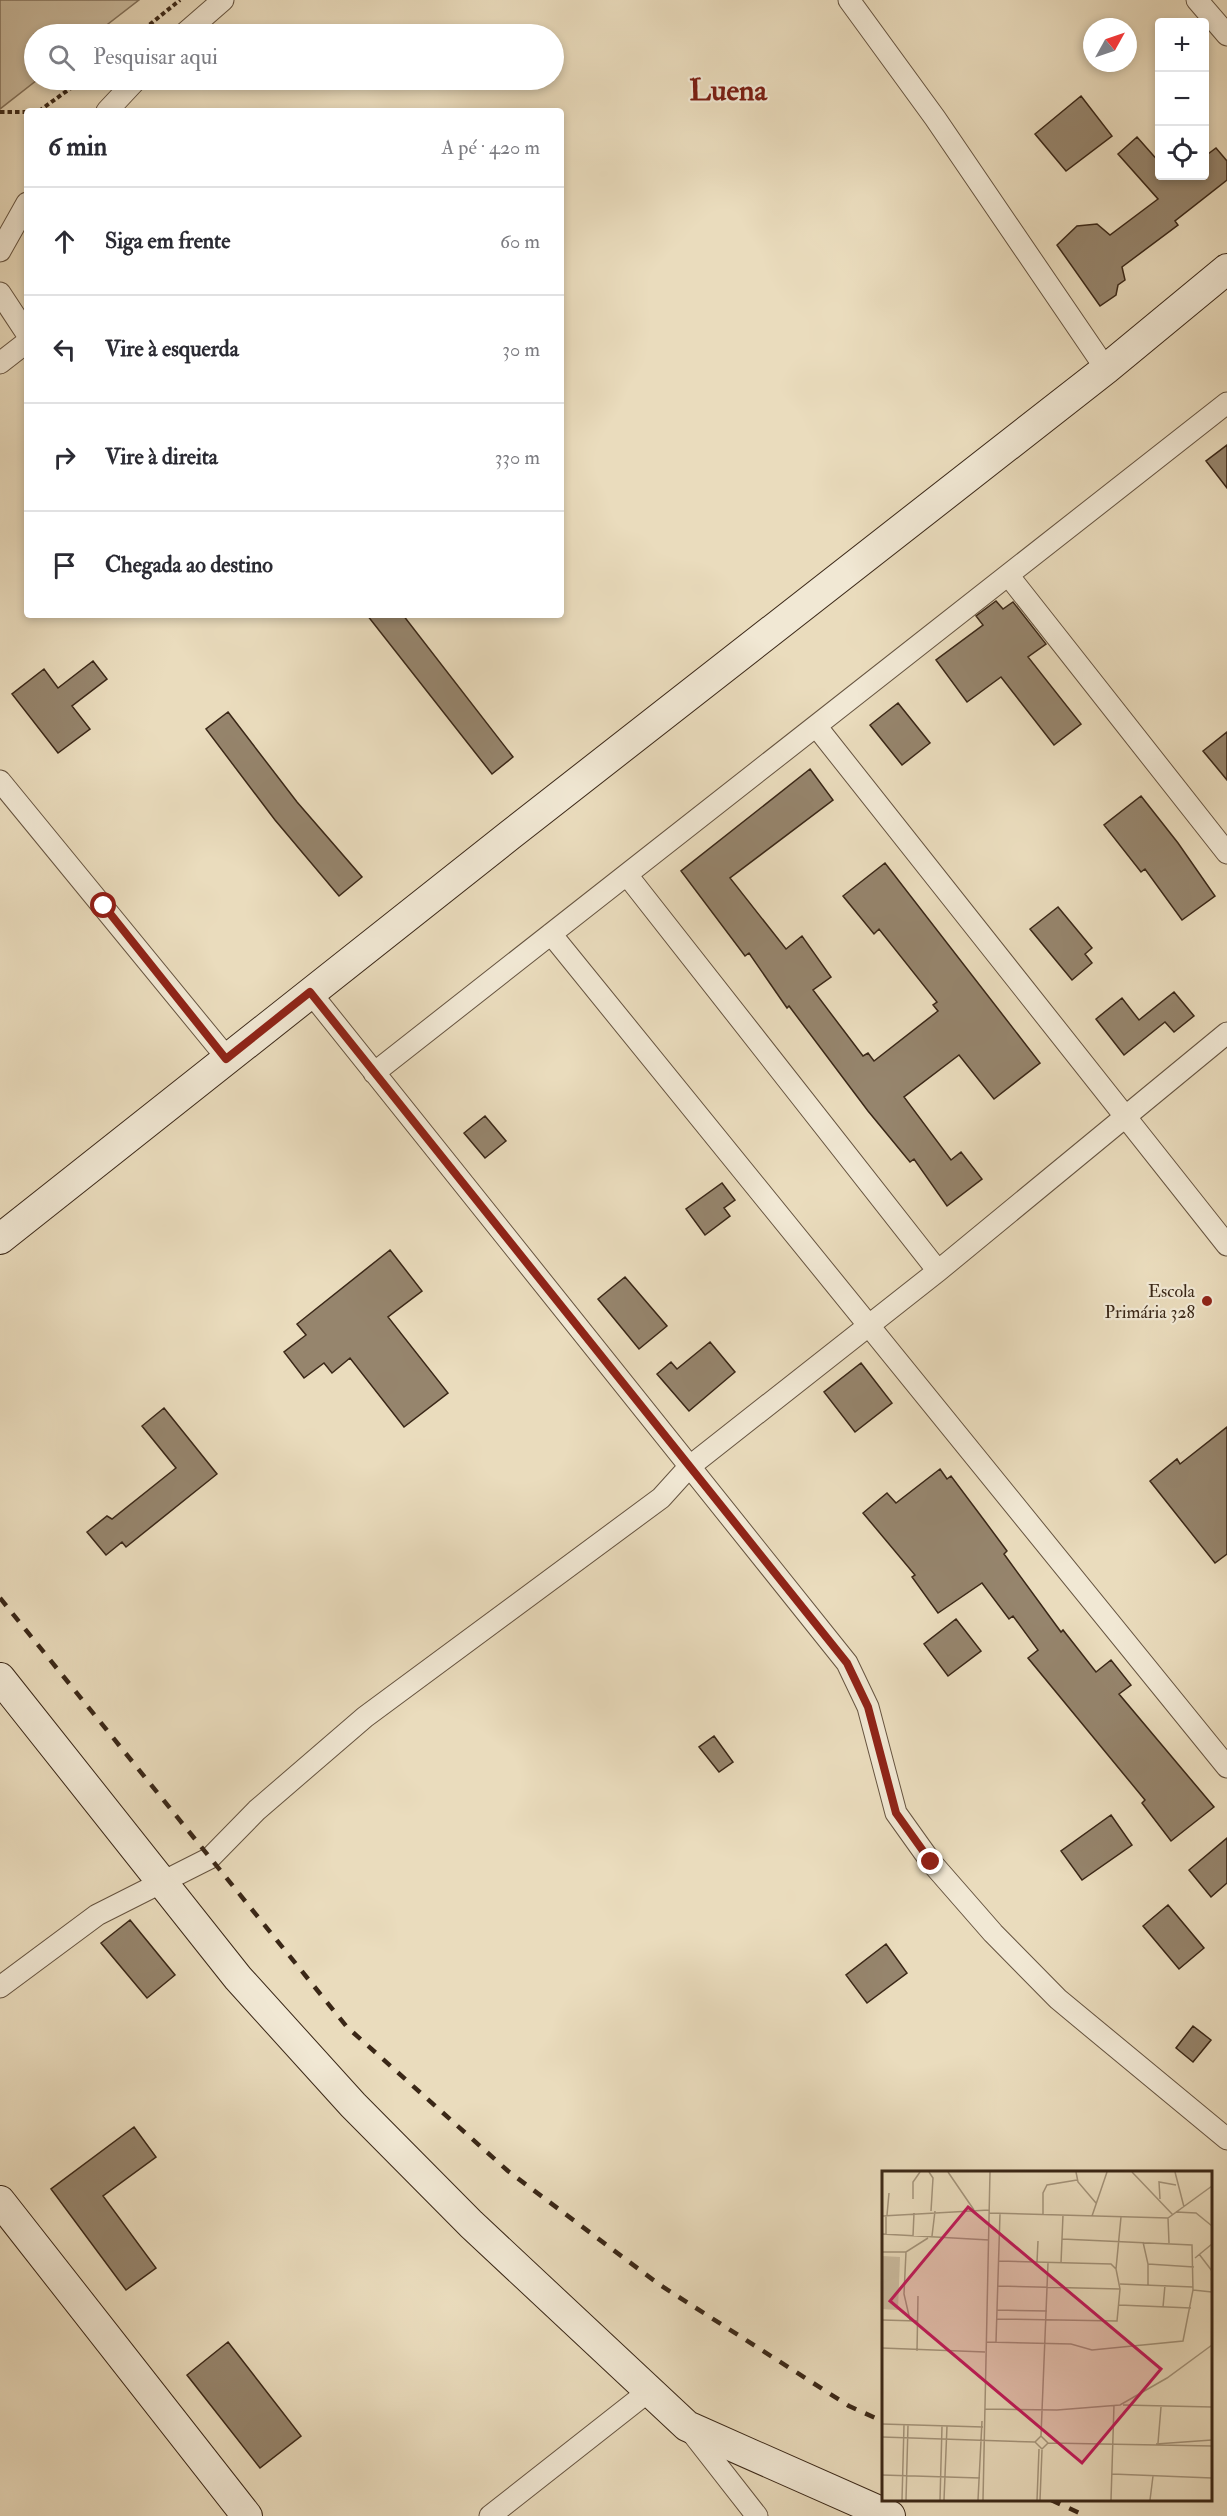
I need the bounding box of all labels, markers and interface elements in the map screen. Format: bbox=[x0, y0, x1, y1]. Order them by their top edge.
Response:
north arrow bbox=[1083, 18, 1137, 72]
map controls bbox=[1155, 18, 1209, 180]
button: + bbox=[1155, 18, 1209, 72]
search box bbox=[24, 24, 564, 90]
icon: search bbox=[45, 41, 78, 74]
text: Pesquisar aqui bbox=[93, 43, 218, 71]
district label: Luena bbox=[689, 72, 768, 109]
button: − bbox=[1155, 72, 1209, 126]
button: locate bbox=[1155, 126, 1209, 180]
text: 6 min bbox=[48, 131, 107, 163]
text: A pé · 420 m bbox=[441, 135, 540, 160]
icon: ahead bbox=[48, 225, 81, 258]
text: Siga em frente bbox=[105, 227, 230, 255]
text: 60 m bbox=[500, 229, 540, 254]
icon: left bbox=[48, 333, 81, 366]
text: Vire à esquerda bbox=[105, 335, 239, 363]
text: 30 m bbox=[502, 337, 540, 362]
icon: right bbox=[48, 441, 81, 474]
text: Vire à direita bbox=[105, 443, 218, 471]
text: 330 m bbox=[495, 445, 540, 470]
icon: arrive bbox=[48, 549, 81, 582]
text: Chegada ao destino bbox=[105, 551, 273, 579]
route start bbox=[90, 892, 116, 918]
place label: Escola Primária 328 bbox=[1105, 1280, 1196, 1324]
marker: Escola Primária 328 bbox=[1200, 1294, 1214, 1308]
route end bbox=[917, 1848, 943, 1874]
inset map bbox=[882, 2171, 1212, 2501]

